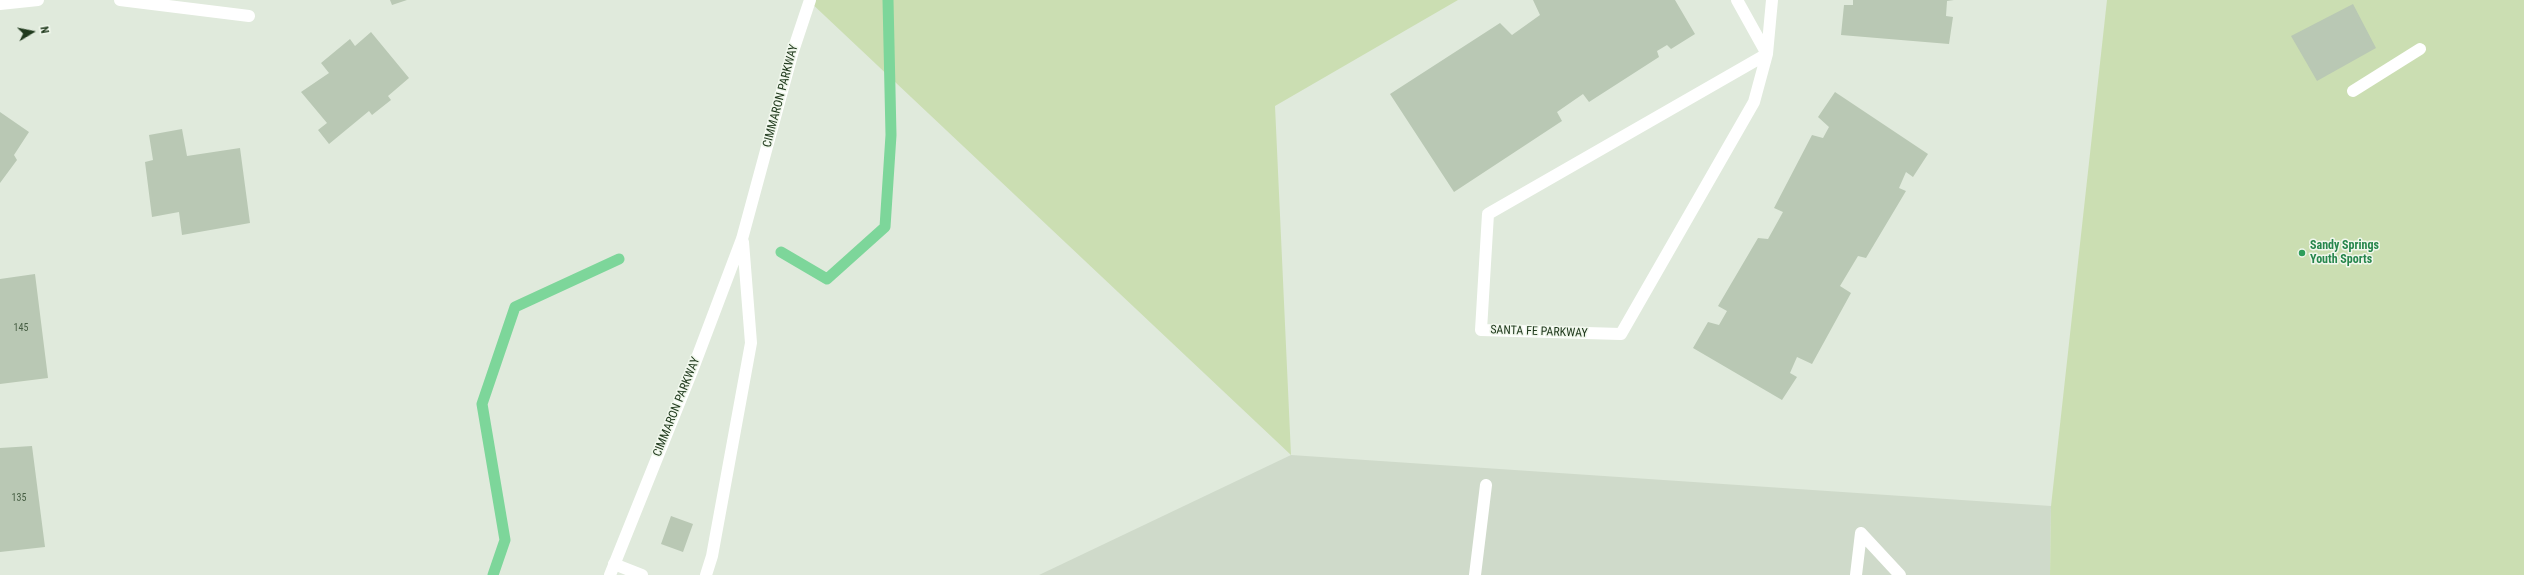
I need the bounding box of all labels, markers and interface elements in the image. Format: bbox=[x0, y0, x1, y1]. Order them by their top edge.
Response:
north arrow bbox=[12, 12, 52, 52]
text: N bbox=[37, 25, 51, 34]
street label: CIMMARON PARKWAY bbox=[760, 43, 802, 149]
place label: Sandy Springs Youth Sports bbox=[2310, 239, 2379, 267]
marker: Sandy Springs Youth Sports bbox=[2297, 248, 2307, 258]
house number: 145 bbox=[14, 322, 28, 334]
street label: SANTA FE PARKWAY bbox=[1490, 323, 1588, 341]
street label: CIMMARON PARKWAY bbox=[650, 355, 704, 459]
house number: 135 bbox=[12, 492, 26, 504]

